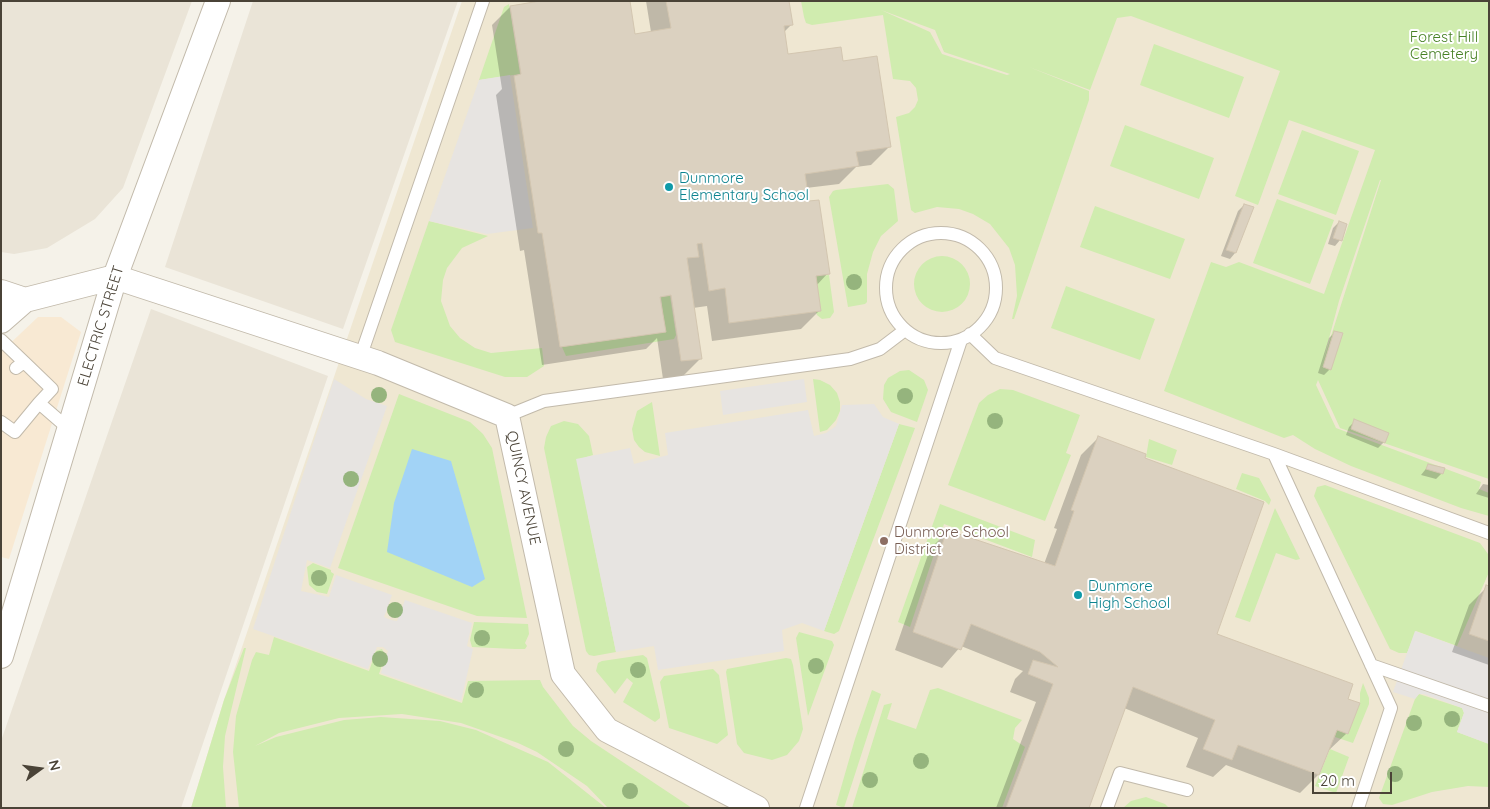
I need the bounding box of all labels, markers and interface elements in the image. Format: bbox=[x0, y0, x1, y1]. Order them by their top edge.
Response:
park label: Forest Hill Cemetery bbox=[1410, 28, 1478, 63]
place label: Dunmore Elementary School bbox=[679, 169, 809, 204]
marker: Dunmore Elementary School bbox=[663, 181, 675, 193]
street label: ELECTRIC STREET bbox=[74, 264, 128, 388]
street label: QUINCY AVENUE bbox=[502, 429, 544, 547]
place label: Dunmore School District bbox=[894, 523, 1009, 558]
marker: Dunmore School District bbox=[878, 535, 890, 547]
place label: Dunmore High School bbox=[1088, 577, 1170, 612]
marker: Dunmore High School bbox=[1072, 589, 1084, 601]
north arrow bbox=[15, 744, 65, 794]
text: N bbox=[45, 758, 65, 773]
scale bar bbox=[1315, 762, 1395, 794]
text: 20 m bbox=[1320, 771, 1355, 790]

